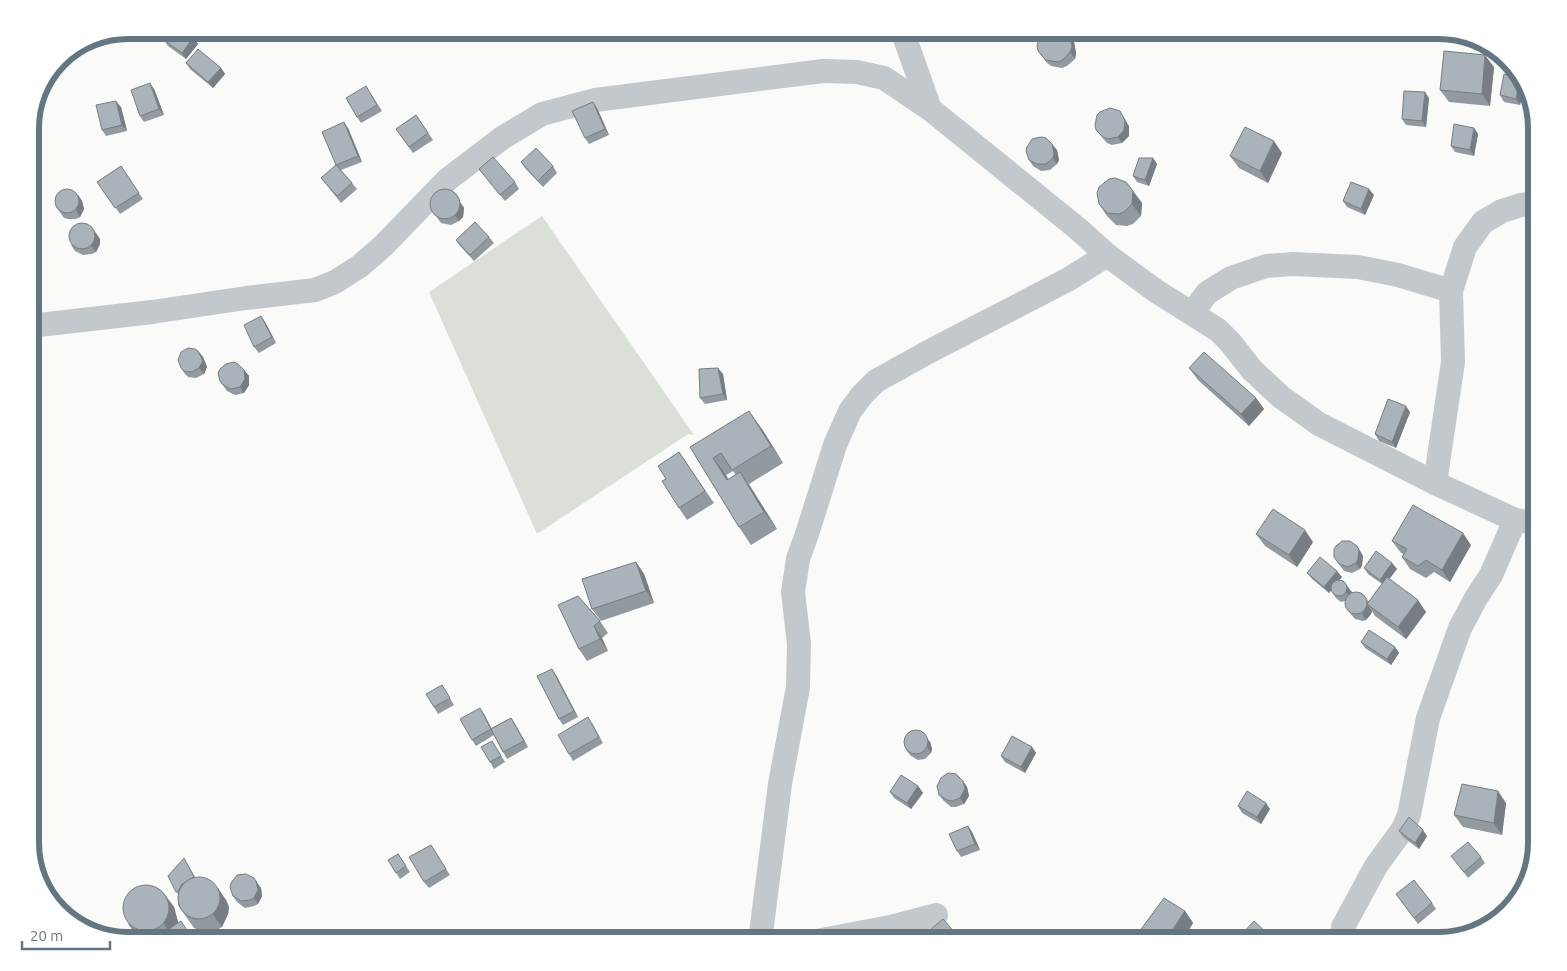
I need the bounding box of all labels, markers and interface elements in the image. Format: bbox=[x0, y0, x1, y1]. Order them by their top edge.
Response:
scale bar bbox=[22, 918, 110, 950]
text: 20 m bbox=[30, 927, 63, 944]

